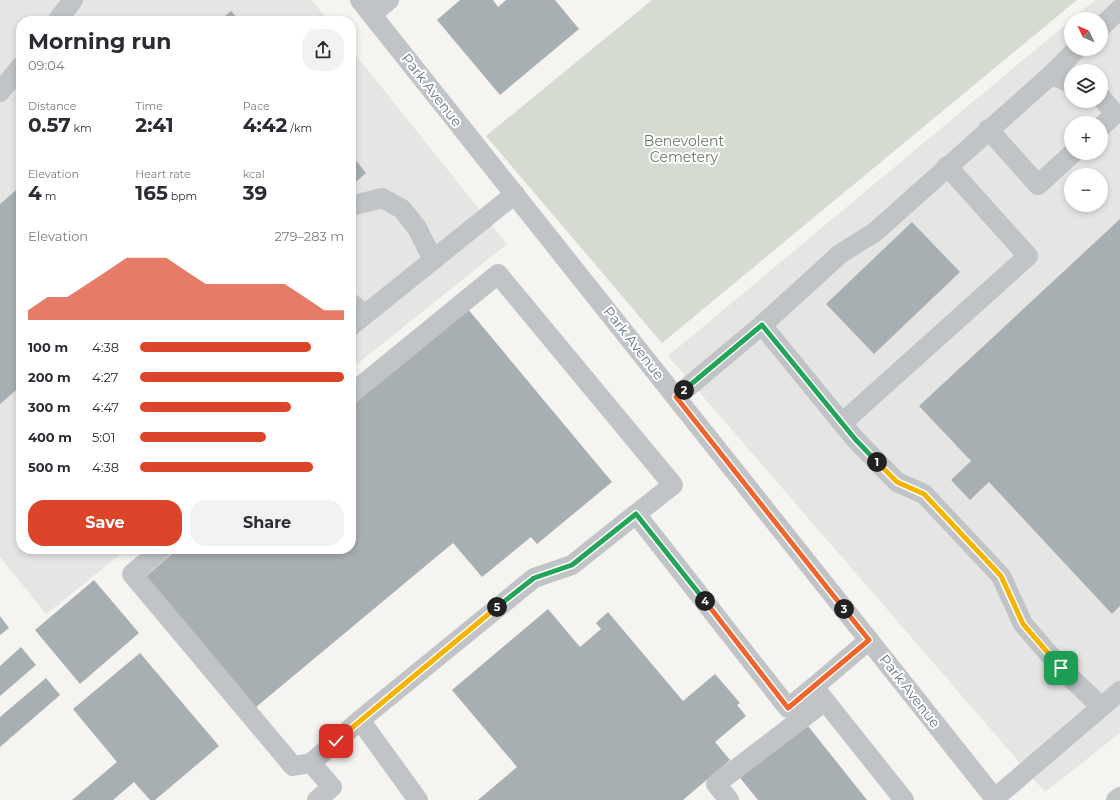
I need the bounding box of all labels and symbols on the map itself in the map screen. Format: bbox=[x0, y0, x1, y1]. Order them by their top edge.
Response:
north arrow bbox=[1064, 12, 1108, 56]
street label: Park Avenue bbox=[398, 50, 466, 130]
park label: Benevolent Cemetery bbox=[644, 132, 724, 166]
street label: Park Avenue bbox=[600, 303, 668, 383]
pin: 2 bbox=[674, 380, 694, 400]
pin: 1 bbox=[867, 452, 887, 472]
pin: 4 bbox=[695, 591, 715, 611]
pin: 5 bbox=[487, 597, 507, 617]
pin: 3 bbox=[834, 599, 854, 619]
street label: Park Avenue bbox=[876, 651, 944, 731]
pin bbox=[1044, 651, 1078, 685]
pin bbox=[319, 724, 353, 758]

